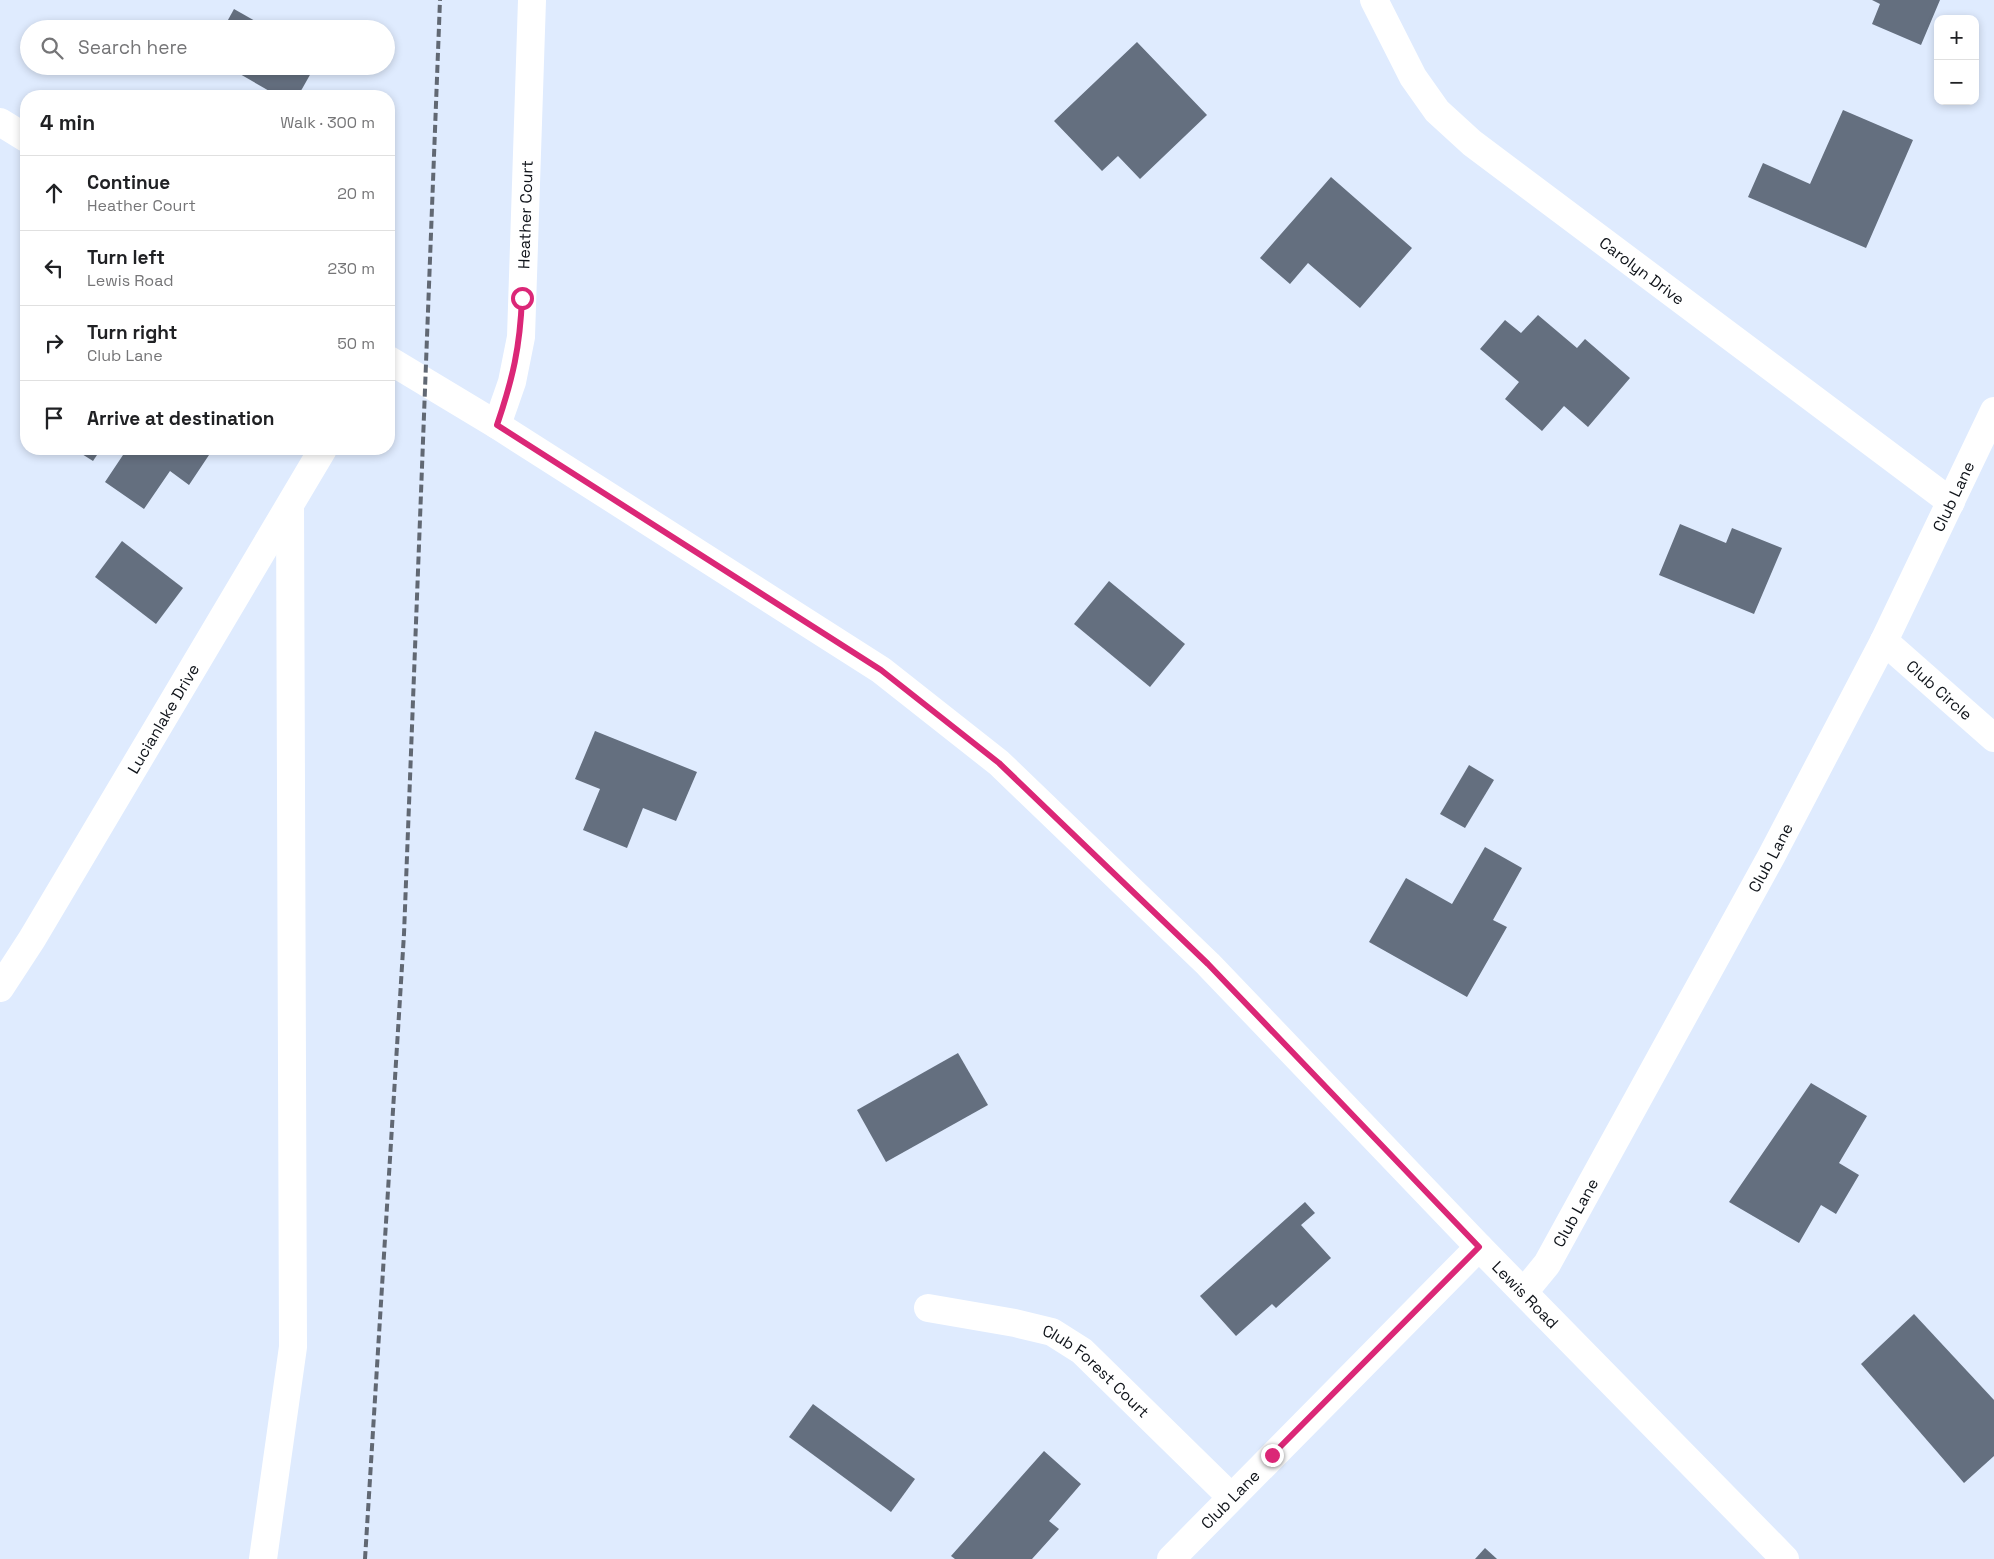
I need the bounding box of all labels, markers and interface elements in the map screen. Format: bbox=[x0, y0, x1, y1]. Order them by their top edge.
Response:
map controls bbox=[1934, 15, 1979, 105]
button: + bbox=[1934, 15, 1979, 60]
search box bbox=[20, 20, 395, 75]
icon: search bbox=[38, 34, 66, 62]
text: Search here bbox=[78, 35, 188, 60]
button: − bbox=[1934, 60, 1979, 105]
text: 4 min bbox=[40, 109, 95, 136]
text: Walk · 300 m bbox=[280, 112, 375, 133]
street label: Heather Court bbox=[513, 160, 537, 269]
text: Continue bbox=[87, 170, 170, 195]
icon: ahead bbox=[40, 179, 68, 207]
text: 20 m bbox=[337, 183, 375, 204]
text: Heather Court bbox=[87, 195, 196, 216]
street label: Carolyn Drive bbox=[1595, 232, 1689, 309]
text: Turn left bbox=[87, 245, 165, 270]
icon: left bbox=[40, 254, 68, 282]
text: 230 m bbox=[328, 258, 375, 279]
text: Lewis Road bbox=[87, 270, 174, 291]
route start bbox=[511, 287, 534, 310]
text: Turn right bbox=[87, 320, 177, 345]
icon: right bbox=[40, 329, 68, 357]
text: 50 m bbox=[337, 333, 375, 354]
text: Club Lane bbox=[87, 345, 163, 366]
icon: arrive bbox=[40, 404, 68, 432]
text: Arrive at destination bbox=[87, 406, 275, 431]
street label: Club Lane bbox=[1927, 458, 1979, 535]
street label: Club Circle bbox=[1902, 655, 1977, 725]
street label: Lucianlake Drive bbox=[122, 660, 204, 777]
street label: Club Lane bbox=[1743, 819, 1797, 896]
street label: Club Lane bbox=[1548, 1174, 1603, 1251]
street label: Lewis Road bbox=[1488, 1256, 1563, 1333]
street label: Club Forest Court bbox=[1041, 1320, 1154, 1422]
route end bbox=[1261, 1444, 1284, 1467]
street label: Club Lane bbox=[1196, 1465, 1264, 1534]

